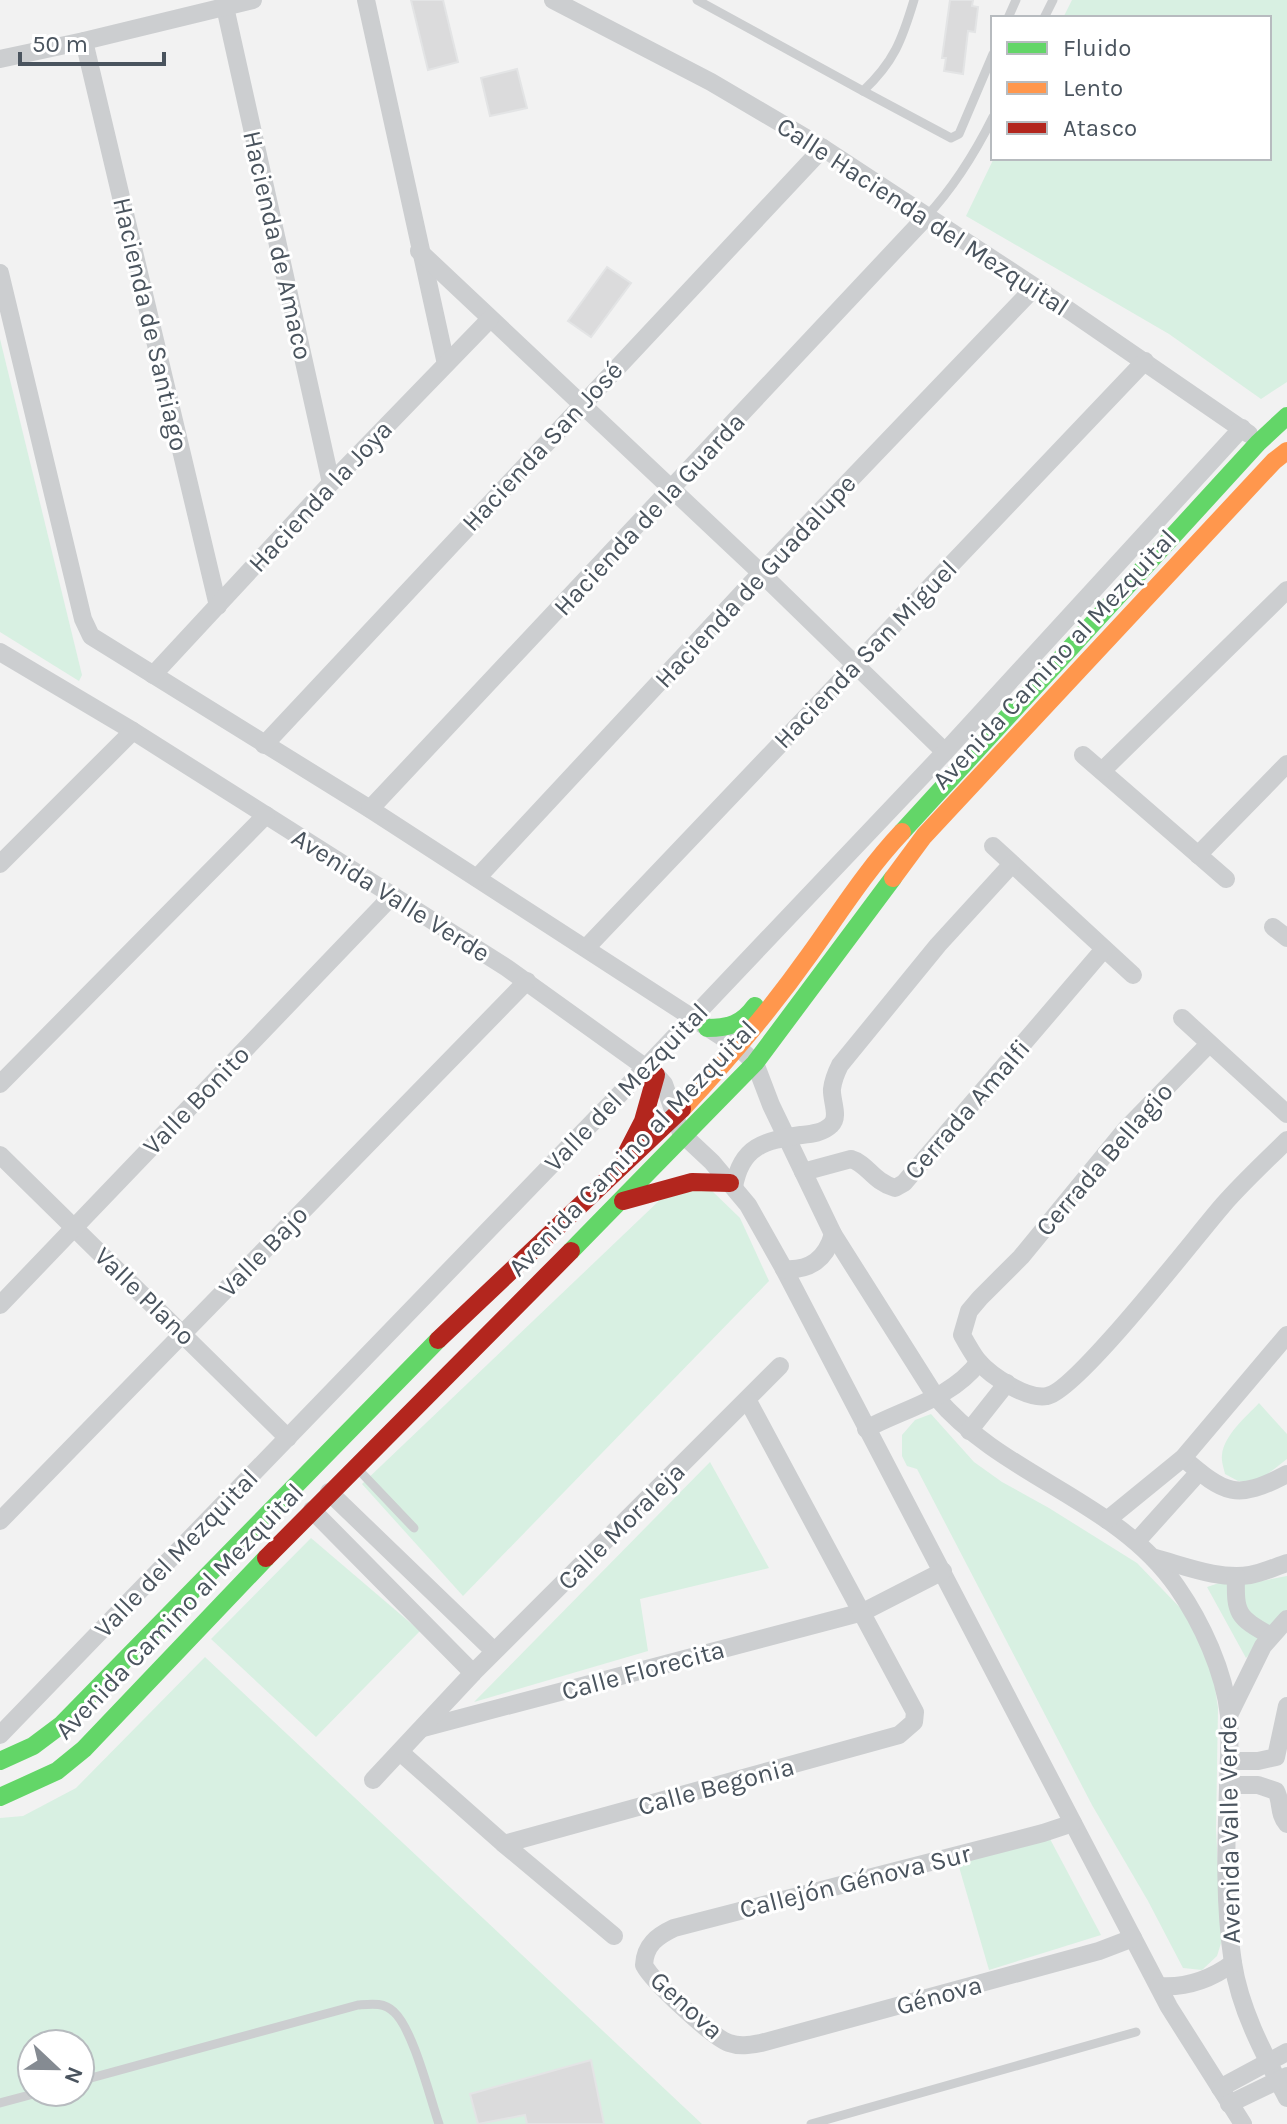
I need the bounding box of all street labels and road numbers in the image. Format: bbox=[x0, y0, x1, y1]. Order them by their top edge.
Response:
street label: Calle Hacienda del Mezquital bbox=[771, 110, 1075, 323]
street label: Hacienda de Amaco bbox=[236, 128, 319, 363]
street label: Hacienda de Santiago bbox=[106, 194, 195, 454]
street label: Hacienda San José bbox=[456, 355, 629, 538]
street label: Hacienda de la Guarda bbox=[547, 406, 752, 622]
street label: Hacienda la Joya bbox=[242, 414, 399, 579]
street label: Hacienda de Guadalupe bbox=[648, 468, 862, 695]
street label: Avenida Camino al Mezquital bbox=[926, 523, 1183, 796]
street label: Hacienda San Miguel bbox=[767, 553, 964, 755]
street label: Avenida Valle Verde bbox=[286, 822, 495, 969]
street label: Valle del Mezquital bbox=[538, 997, 715, 1178]
street label: Avenida Camino al Mezquital bbox=[502, 1014, 763, 1283]
street label: Cerrada Amalfi bbox=[898, 1033, 1037, 1186]
street label: Valle Bonito bbox=[137, 1039, 256, 1161]
street label: Cerrada Bellagio bbox=[1029, 1076, 1179, 1242]
street label: Valle Bajo bbox=[212, 1199, 314, 1303]
street label: Valle Plano bbox=[88, 1241, 201, 1352]
street label: Calle Moraleja bbox=[551, 1456, 691, 1596]
street label: Valle del Mezquital bbox=[88, 1463, 265, 1644]
street label: Avenida Camino al Mezquital bbox=[49, 1477, 310, 1746]
street label: Calle Florecita bbox=[558, 1634, 728, 1707]
street label: Avenida Valle Verde bbox=[1212, 1716, 1247, 1944]
street label: Calle Begonia bbox=[635, 1751, 798, 1822]
street label: Callejón Génova Sur bbox=[736, 1838, 974, 1925]
street label: Genova bbox=[644, 1965, 730, 2046]
street label: Génova bbox=[893, 1969, 985, 2022]

